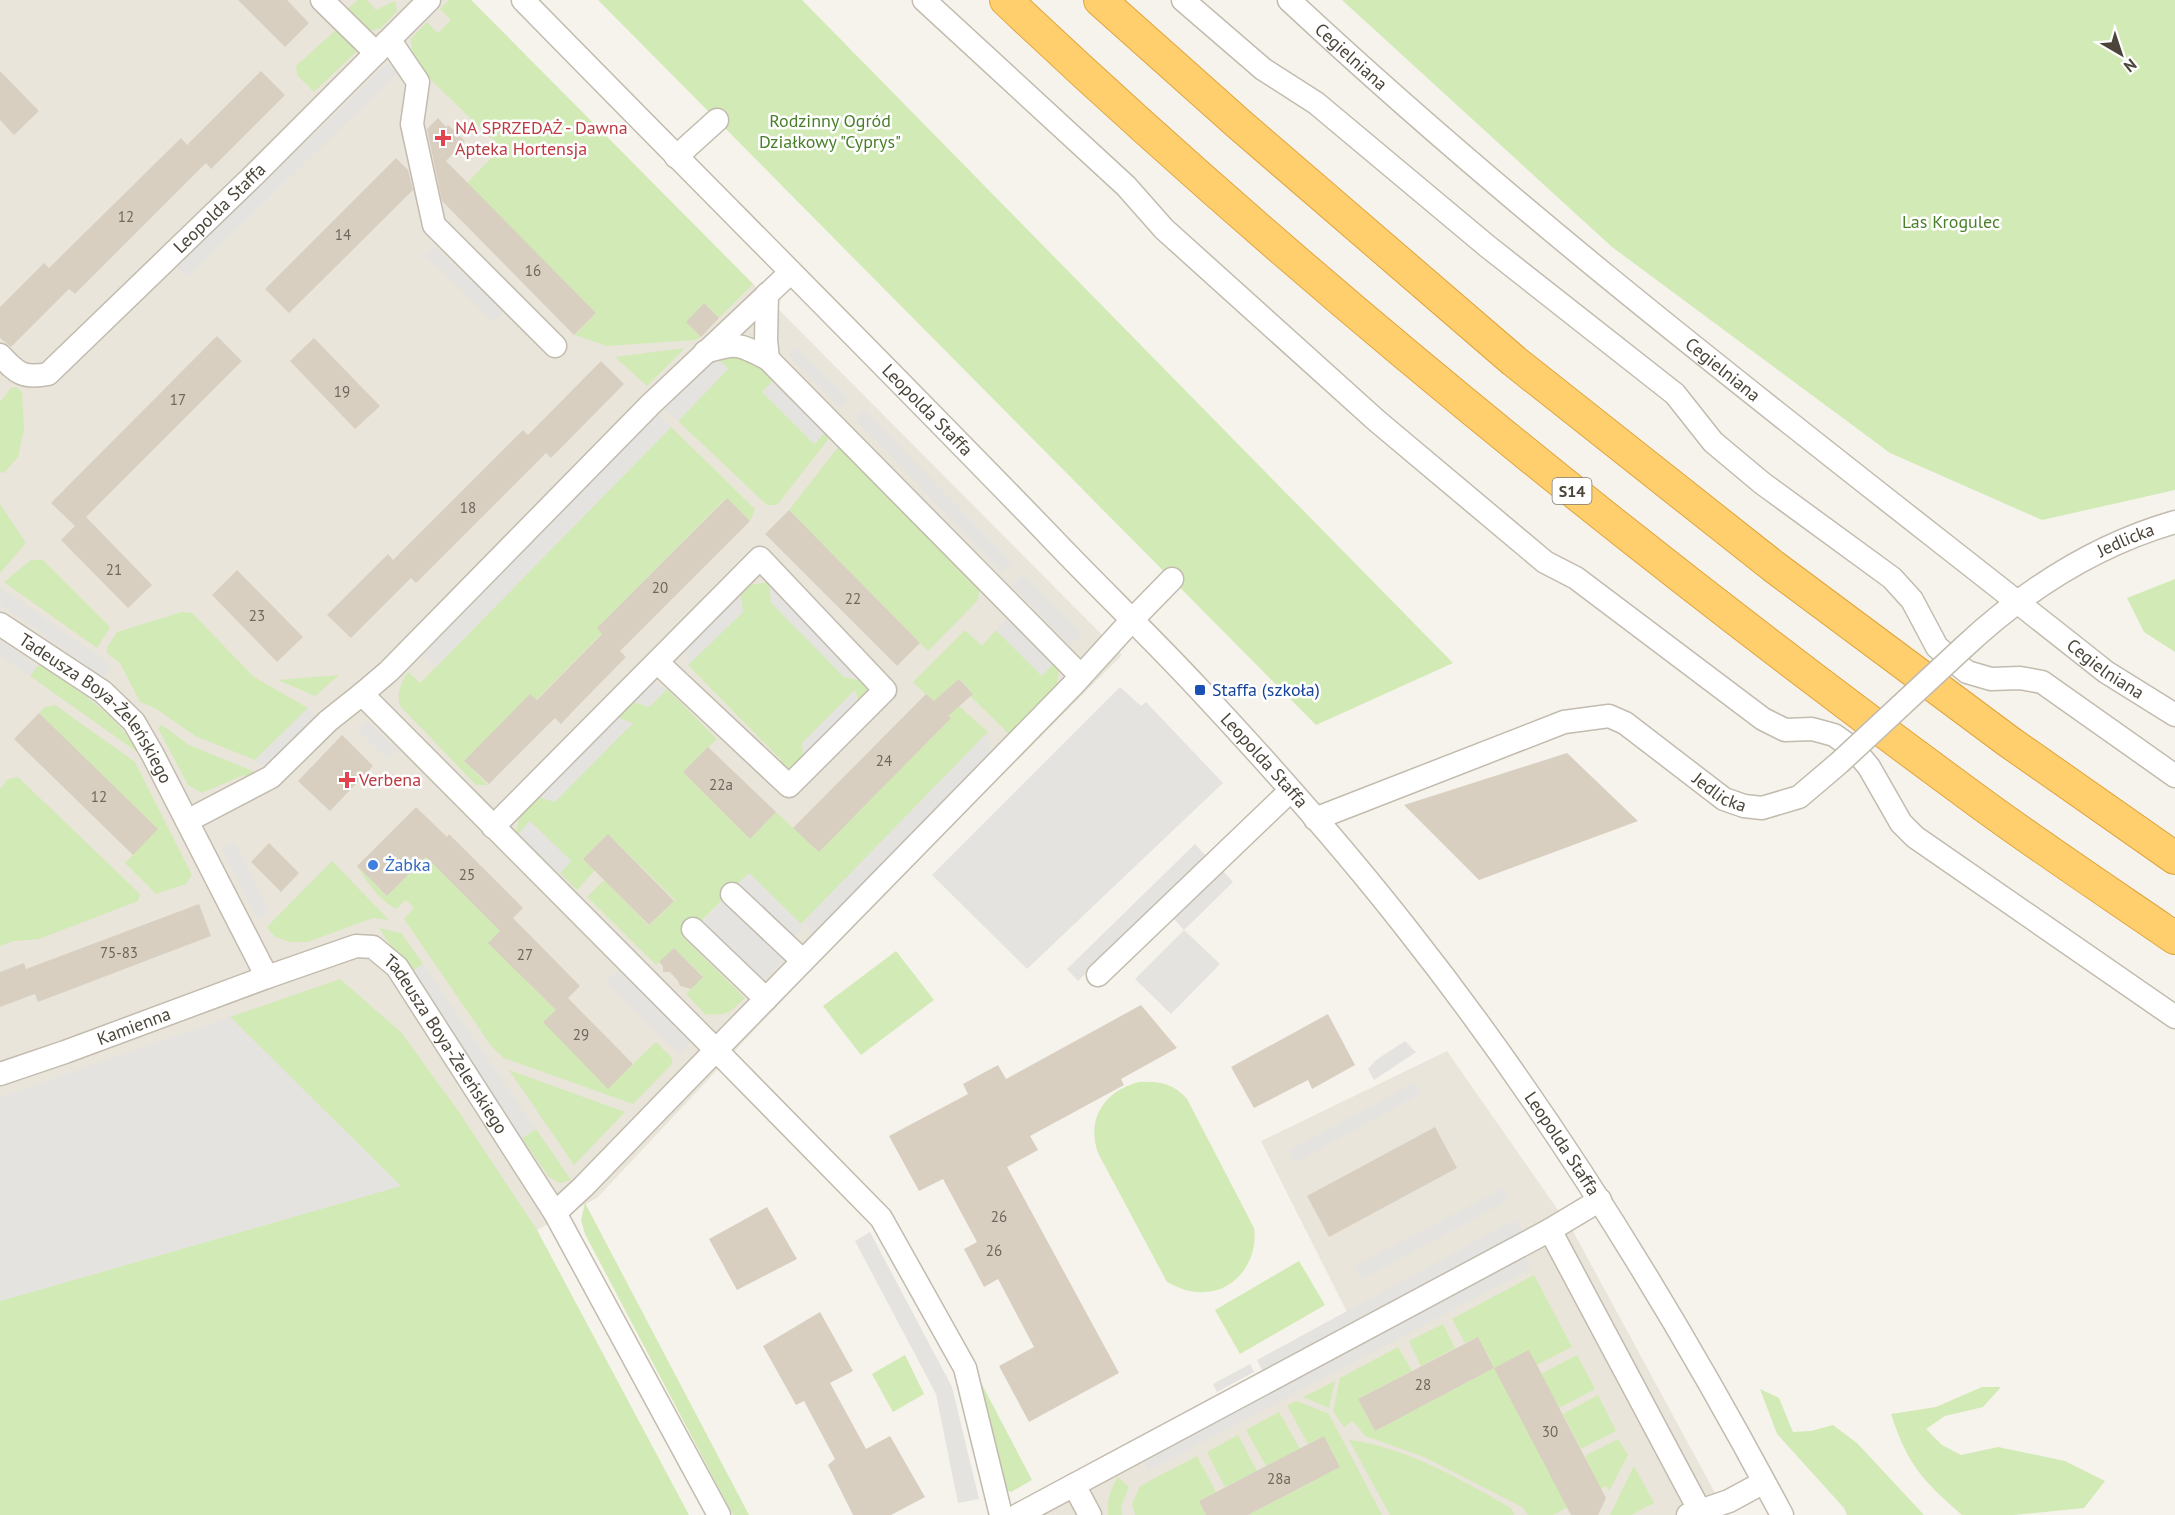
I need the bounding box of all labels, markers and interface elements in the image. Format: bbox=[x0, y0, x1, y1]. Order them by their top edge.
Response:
street label: Cegielniana bbox=[1310, 18, 1392, 95]
north arrow bbox=[2091, 24, 2151, 84]
text: N bbox=[2120, 55, 2141, 77]
park label: Rodzinny Ogród Działkowy "Cyprys" bbox=[759, 109, 901, 153]
place label: NA SPRZEDAŻ - Dawna Apteka Hortensja bbox=[455, 116, 628, 160]
marker: NA SPRZEDAŻ - Dawna Apteka Hortensja bbox=[436, 131, 450, 145]
street label: Leopolda Staffa bbox=[168, 158, 270, 258]
house number: 12 bbox=[118, 207, 134, 226]
park label: Las Krogulec bbox=[1902, 210, 2000, 233]
house number: 14 bbox=[335, 225, 351, 244]
house number: 16 bbox=[525, 261, 541, 280]
street label: Cegielniana bbox=[1681, 332, 1765, 406]
street label: Leopolda Staffa bbox=[877, 359, 978, 461]
house number: 19 bbox=[334, 382, 350, 401]
house number: 17 bbox=[170, 390, 186, 409]
road number: S14 bbox=[1552, 478, 1592, 504]
house number: 18 bbox=[460, 498, 476, 517]
street label: Jedlicka bbox=[2092, 517, 2157, 562]
house number: 21 bbox=[106, 560, 122, 579]
house number: 20 bbox=[652, 578, 668, 597]
house number: 22 bbox=[845, 589, 861, 608]
house number: 23 bbox=[249, 606, 265, 625]
street label: Tadeusza Boya-Żeleńskiego bbox=[15, 628, 178, 787]
street label: Cegielniana bbox=[2062, 633, 2149, 704]
place label: Staffa (szkoła) bbox=[1212, 678, 1320, 701]
marker: Staffa (szkoła) bbox=[1193, 683, 1207, 697]
street label: Leopolda Staffa bbox=[1216, 708, 1313, 812]
house number: 24 bbox=[876, 751, 892, 770]
street label: Jedlicka bbox=[1687, 766, 1750, 817]
place label: Verbena bbox=[358, 768, 421, 791]
marker: Verbena bbox=[340, 773, 354, 787]
house number: 22a bbox=[709, 775, 733, 794]
house number: 12 bbox=[91, 787, 107, 806]
place label: Żabka bbox=[385, 853, 431, 876]
marker: Żabka bbox=[366, 858, 380, 872]
house number: 25 bbox=[459, 865, 475, 884]
house number: 75-83 bbox=[100, 943, 138, 962]
house number: 27 bbox=[517, 945, 533, 964]
street label: Tadeusza Boya-Żeleńskiego bbox=[379, 949, 513, 1138]
street label: Kamienna bbox=[94, 1002, 174, 1050]
house number: 29 bbox=[573, 1025, 589, 1044]
street label: Leopolda Staffa bbox=[1520, 1087, 1605, 1200]
house number: 26 bbox=[991, 1207, 1007, 1226]
house number: 26 bbox=[986, 1241, 1002, 1260]
house number: 28 bbox=[1415, 1375, 1431, 1394]
house number: 30 bbox=[1542, 1422, 1558, 1441]
house number: 28a bbox=[1267, 1469, 1291, 1488]

